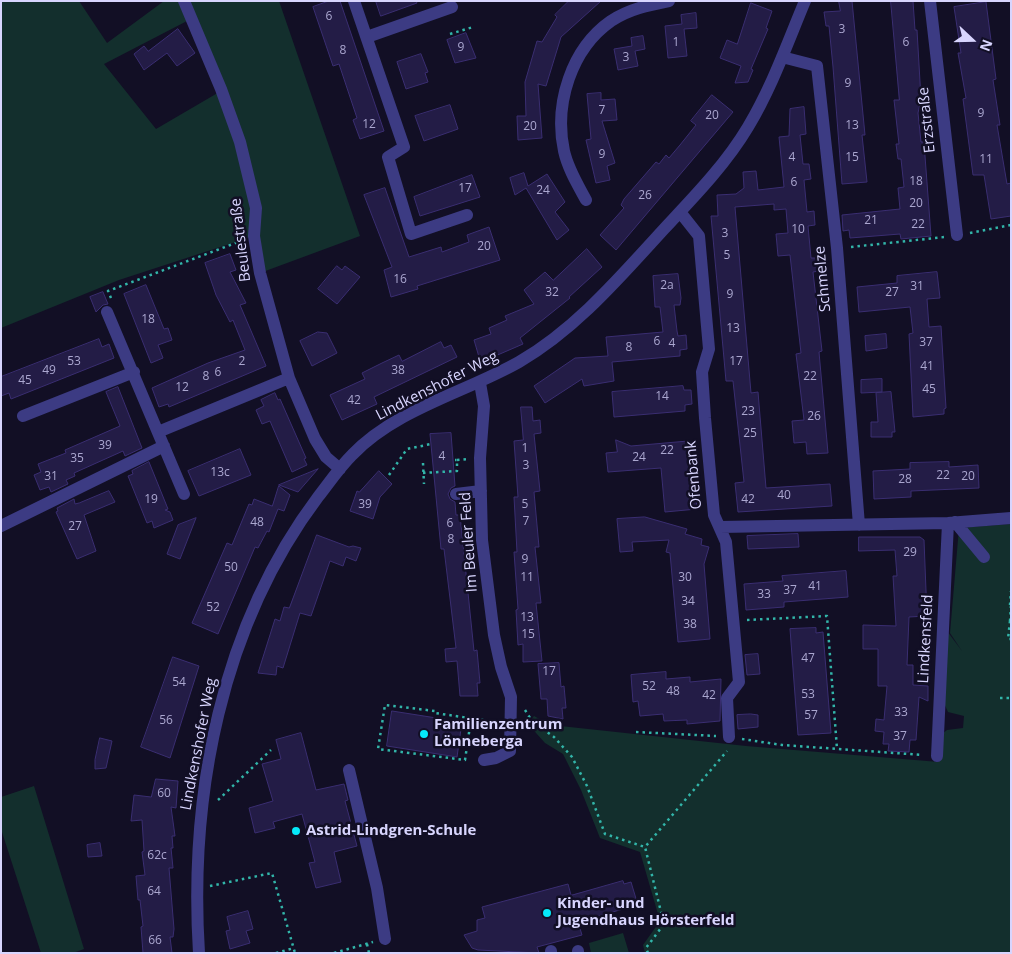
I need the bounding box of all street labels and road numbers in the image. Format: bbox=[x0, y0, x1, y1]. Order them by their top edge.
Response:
street label: Erzstraße bbox=[915, 86, 939, 154]
street label: Beulestraße bbox=[227, 197, 255, 283]
street label: Schmelze bbox=[811, 245, 835, 313]
street label: Lindkenshofer Weg bbox=[373, 347, 501, 425]
street label: Ofenbank bbox=[682, 440, 706, 510]
street label: Im Beuler Feld bbox=[457, 491, 481, 593]
street label: Lindkensfeld bbox=[915, 594, 937, 684]
street label: Lindkenshofer Weg bbox=[177, 676, 221, 812]

